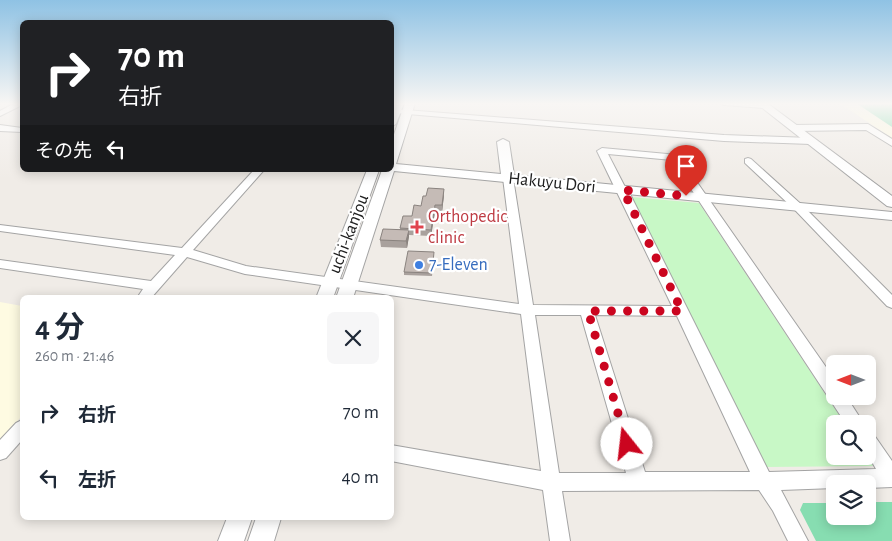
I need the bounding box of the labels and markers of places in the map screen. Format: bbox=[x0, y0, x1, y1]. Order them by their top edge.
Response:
pin bbox=[665, 145, 707, 196]
place label: Orthopedic clinic bbox=[428, 208, 507, 247]
marker: Orthopedic clinic bbox=[410, 220, 424, 234]
place label: 7-Eleven bbox=[429, 256, 488, 274]
marker: 7-Eleven bbox=[413, 259, 425, 271]

